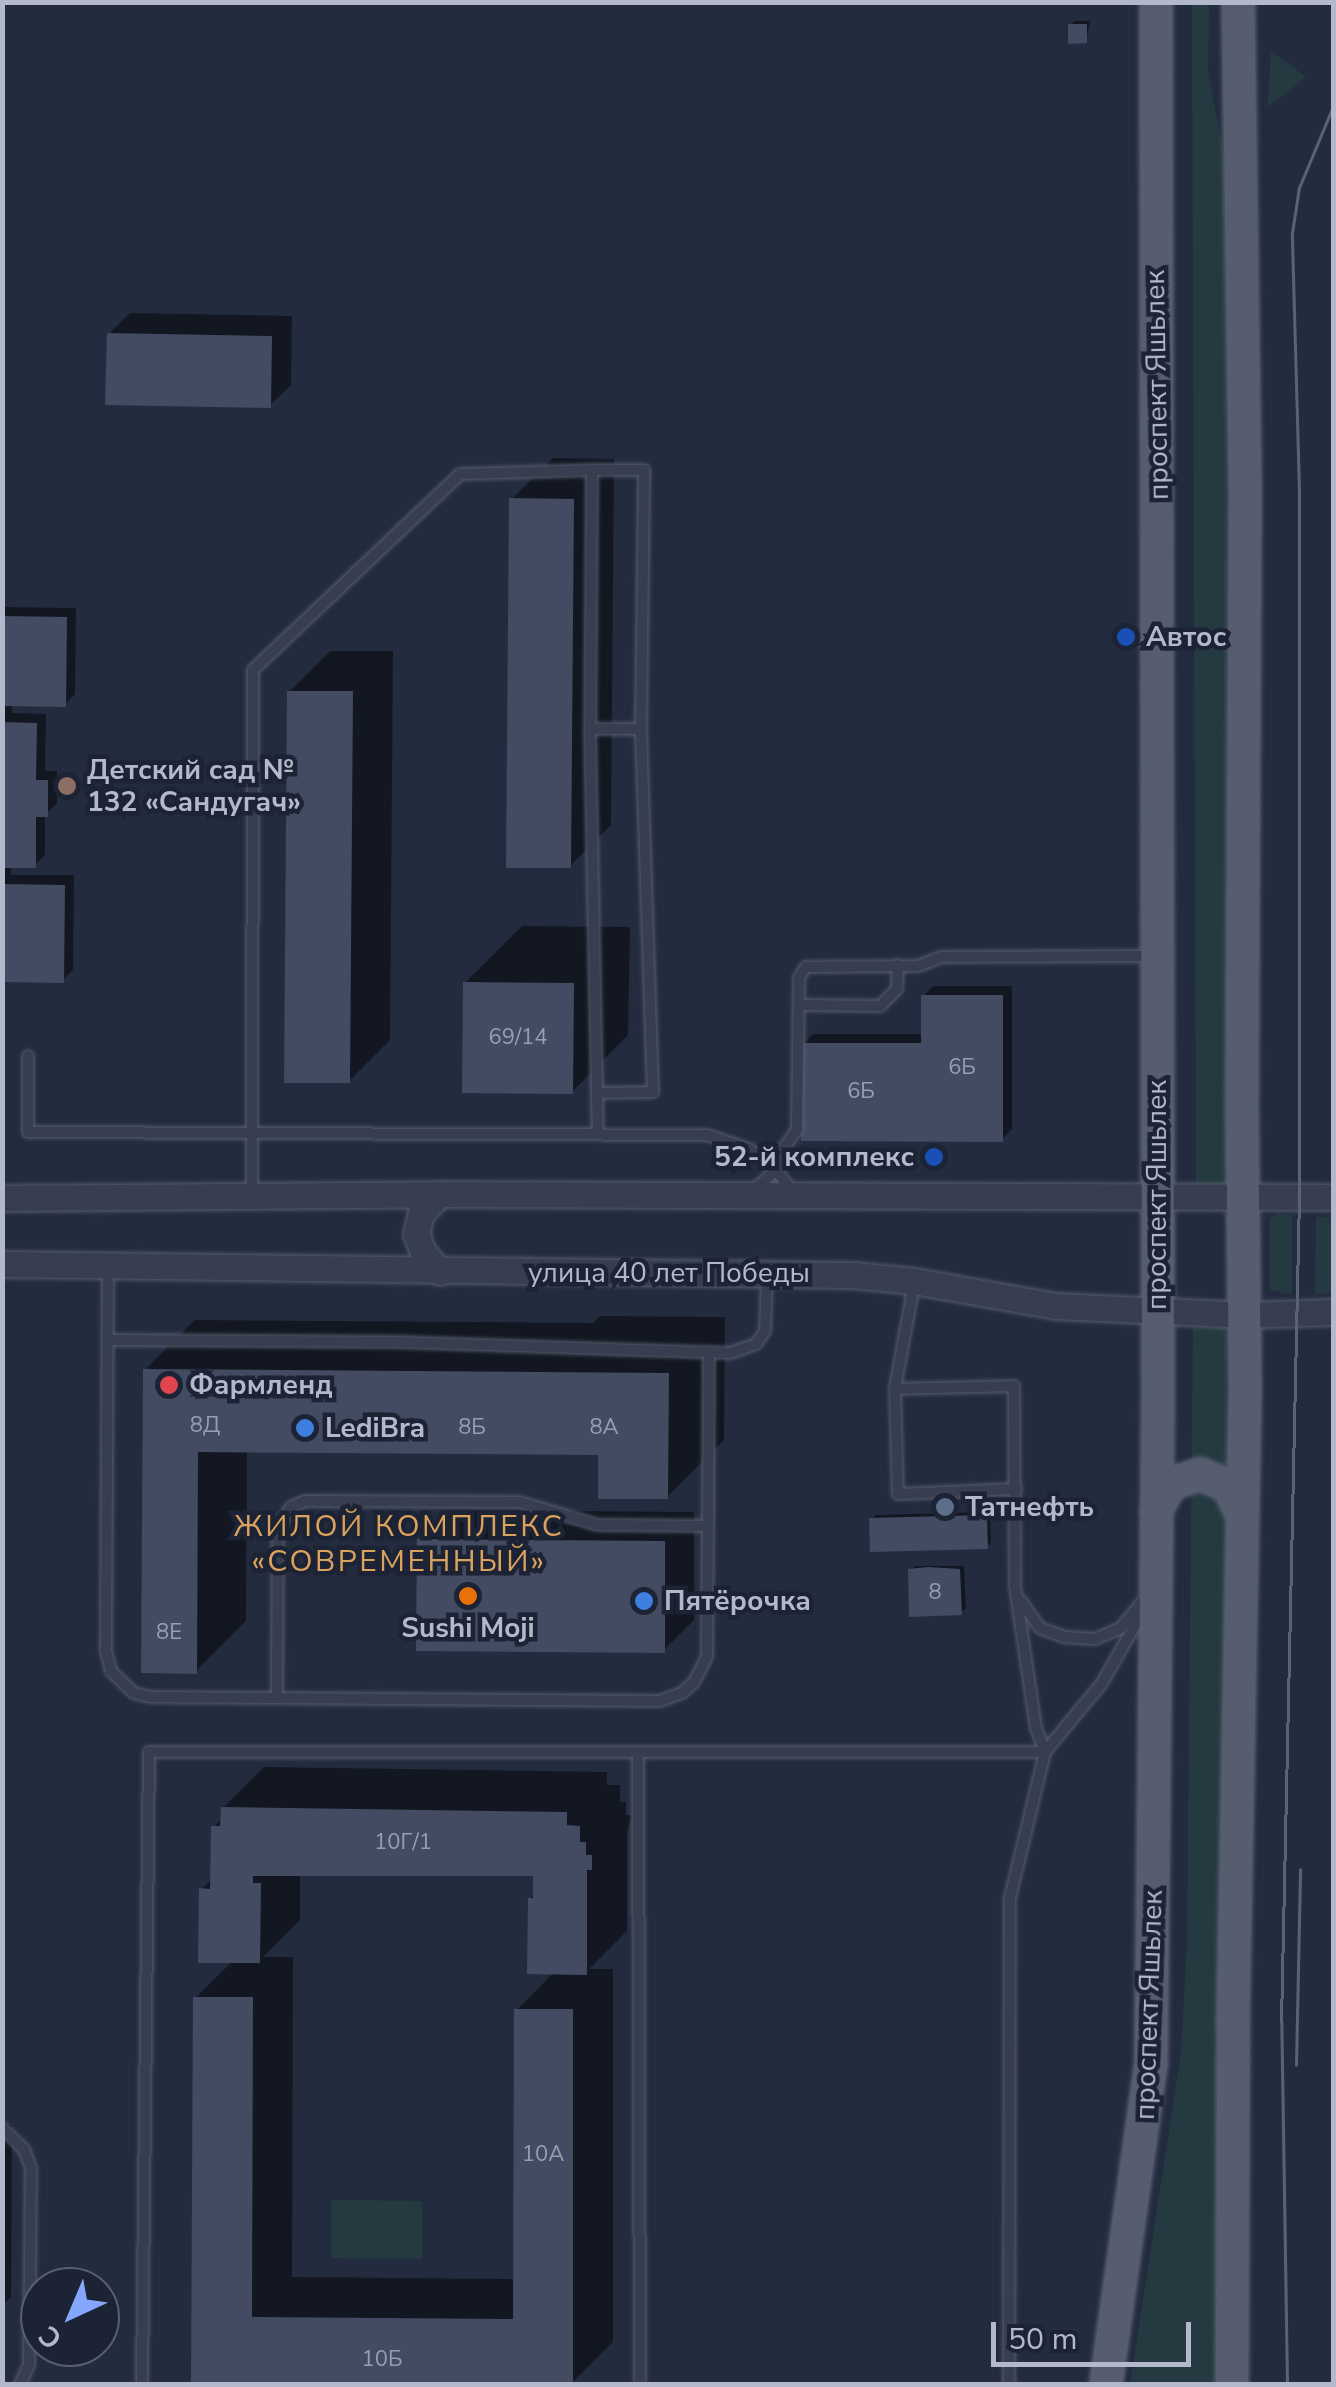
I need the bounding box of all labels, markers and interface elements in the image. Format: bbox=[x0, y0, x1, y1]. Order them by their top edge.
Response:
street label: проспект Яшьлек bbox=[1138, 270, 1176, 500]
place label: Автос bbox=[1146, 620, 1226, 654]
marker: Автос bbox=[1115, 626, 1137, 648]
place label: Детский сад № 132 «Сандугач» bbox=[87, 753, 301, 819]
marker: Детский сад № 132 «Сандугач» bbox=[56, 775, 78, 797]
house number: 69/14 bbox=[488, 1025, 548, 1051]
house number: 6Б bbox=[948, 1055, 976, 1081]
house number: 6Б bbox=[847, 1079, 875, 1105]
street label: проспект Яшьлек bbox=[1140, 1080, 1174, 1310]
place label: 52-й комплекс bbox=[714, 1140, 914, 1174]
marker: 52-й комплекс bbox=[923, 1146, 945, 1168]
street label: улица 40 лет Победы bbox=[528, 1256, 810, 1290]
place label: Фармленд bbox=[189, 1368, 332, 1402]
marker: Фармленд bbox=[158, 1374, 180, 1396]
place label: LediBra bbox=[325, 1411, 425, 1445]
house number: 8Д bbox=[190, 1413, 220, 1439]
house number: 8Б bbox=[458, 1415, 486, 1441]
house number: 8А bbox=[589, 1415, 619, 1441]
marker: LediBra bbox=[294, 1417, 316, 1439]
place label: Татнефть bbox=[965, 1490, 1094, 1524]
marker: Татнефть bbox=[934, 1496, 956, 1518]
district label: ЖИЛОЙ КОМПЛЕКС «СОВРЕМЕННЫЙ» bbox=[234, 1509, 564, 1580]
house number: 8 bbox=[928, 1580, 942, 1606]
place label: Пятёрочка bbox=[664, 1584, 811, 1618]
marker: Sushi Moji bbox=[457, 1585, 479, 1607]
marker: Пятёрочка bbox=[633, 1590, 655, 1612]
place label: Sushi Moji bbox=[401, 1611, 535, 1645]
house number: 8Е bbox=[156, 1620, 182, 1646]
house number: 10Г/1 bbox=[374, 1830, 432, 1856]
street label: проспект Яшьлек bbox=[1128, 1889, 1170, 2121]
house number: 10А bbox=[522, 2142, 564, 2168]
north arrow bbox=[20, 2267, 120, 2367]
scale bar bbox=[996, 2302, 1196, 2364]
text: С bbox=[31, 2317, 71, 2357]
text: 50 m bbox=[1008, 2319, 1077, 2360]
house number: 10Б bbox=[362, 2347, 402, 2373]

